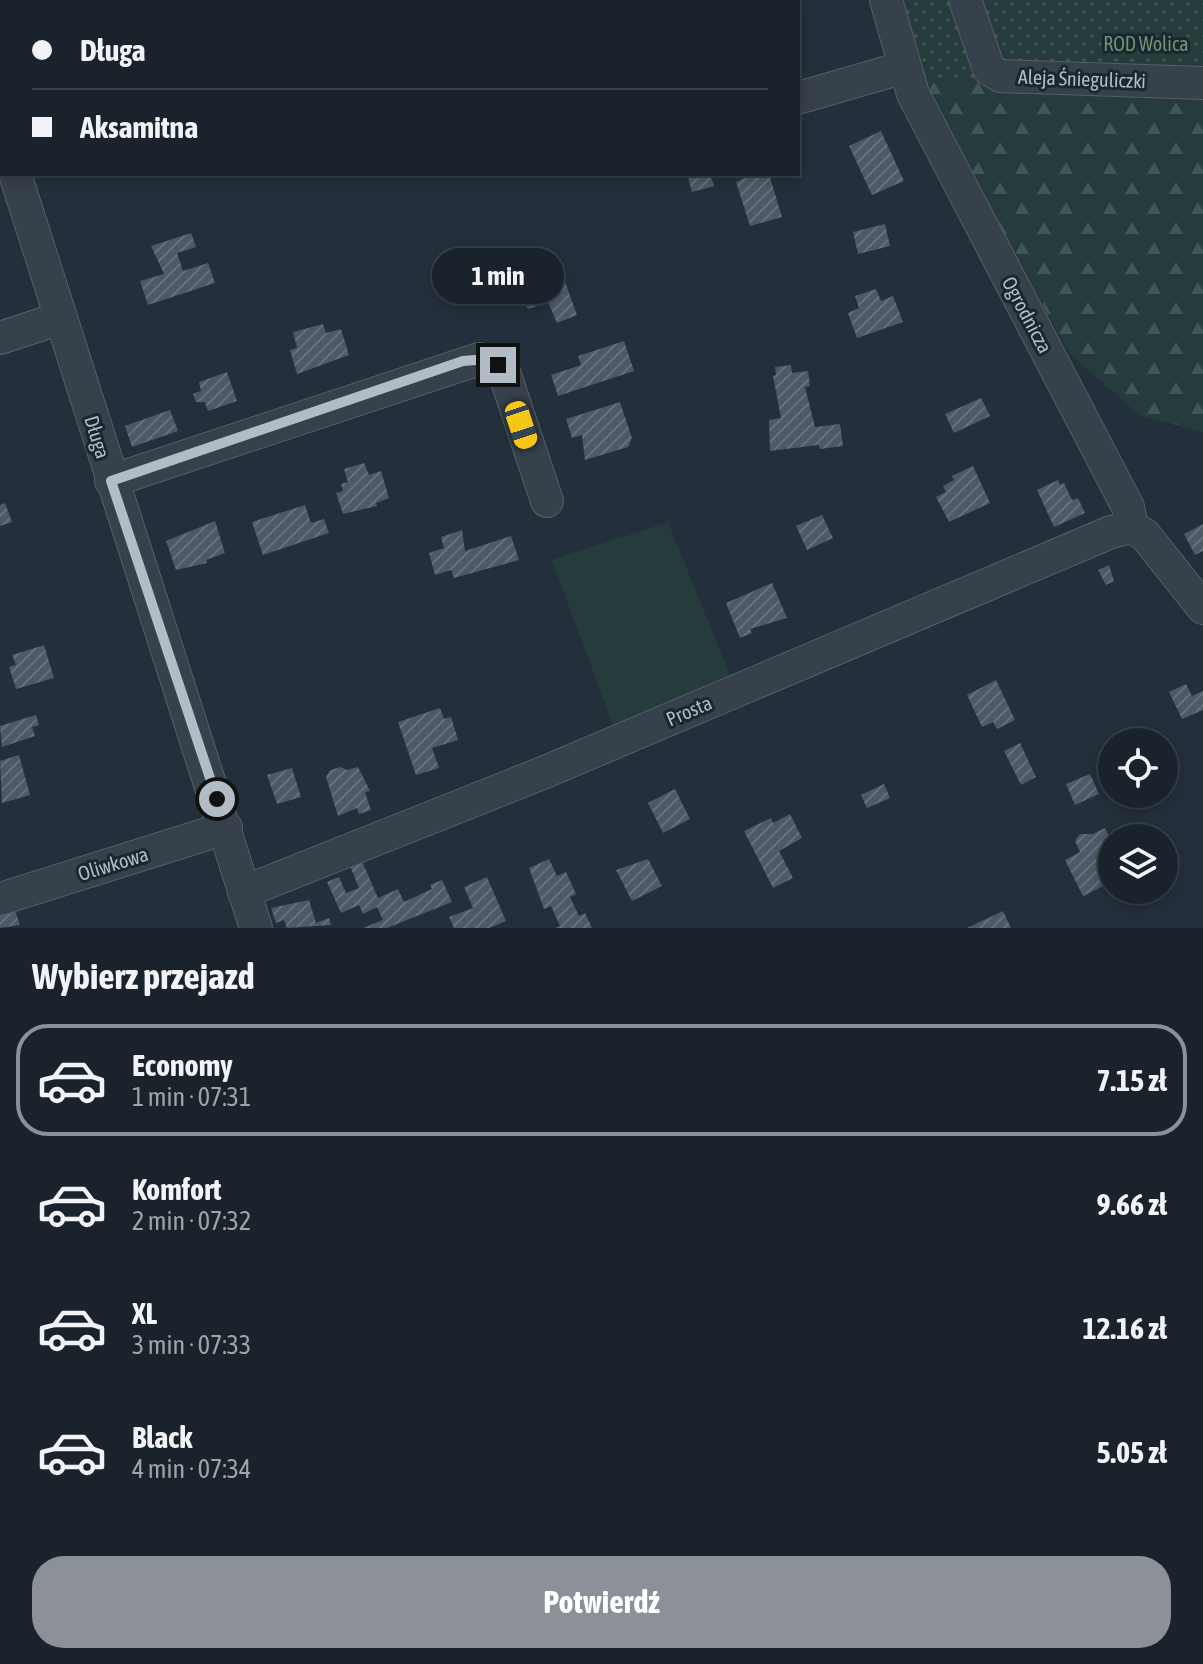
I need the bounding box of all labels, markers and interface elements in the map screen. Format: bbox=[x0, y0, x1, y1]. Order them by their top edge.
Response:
park label: ROD Wolica bbox=[1103, 32, 1189, 55]
text: Długa bbox=[80, 33, 146, 67]
street label: Aleja Śnieguliczki bbox=[1018, 65, 1146, 92]
text: Aksamitna bbox=[80, 110, 198, 144]
callout: 1 min bbox=[432, 249, 564, 305]
text: 1 min bbox=[471, 261, 525, 291]
street label: Ogrodnicza bbox=[998, 273, 1057, 357]
route end bbox=[480, 347, 516, 383]
car bbox=[502, 398, 540, 452]
street label: Długa bbox=[80, 413, 115, 461]
street label: Prosta bbox=[663, 691, 715, 730]
map controls bbox=[1098, 728, 1178, 904]
button: locate bbox=[1098, 728, 1178, 808]
route start bbox=[199, 781, 235, 817]
button: layers bbox=[1098, 824, 1178, 904]
street label: Oliwkowa bbox=[75, 842, 151, 885]
text: Wybierz przejazd bbox=[32, 955, 254, 997]
icon: car bbox=[36, 1044, 108, 1116]
text: Economy bbox=[132, 1048, 233, 1082]
text: 7.15 zł bbox=[1097, 1063, 1167, 1097]
text: 1 min · 07:31 bbox=[132, 1082, 251, 1112]
icon: car bbox=[36, 1168, 108, 1240]
text: Komfort bbox=[132, 1172, 221, 1206]
text: 9.66 zł bbox=[1097, 1187, 1167, 1221]
text: 2 min · 07:32 bbox=[132, 1206, 251, 1236]
icon: car bbox=[36, 1292, 108, 1364]
text: XL bbox=[132, 1296, 157, 1330]
text: 12.16 zł bbox=[1082, 1311, 1167, 1345]
text: 3 min · 07:33 bbox=[132, 1330, 251, 1360]
icon: car bbox=[36, 1416, 108, 1488]
text: Black bbox=[132, 1420, 192, 1454]
text: 5.05 zł bbox=[1097, 1435, 1167, 1469]
text: 4 min · 07:34 bbox=[132, 1454, 251, 1484]
button: Potwierdź bbox=[32, 1556, 1171, 1648]

